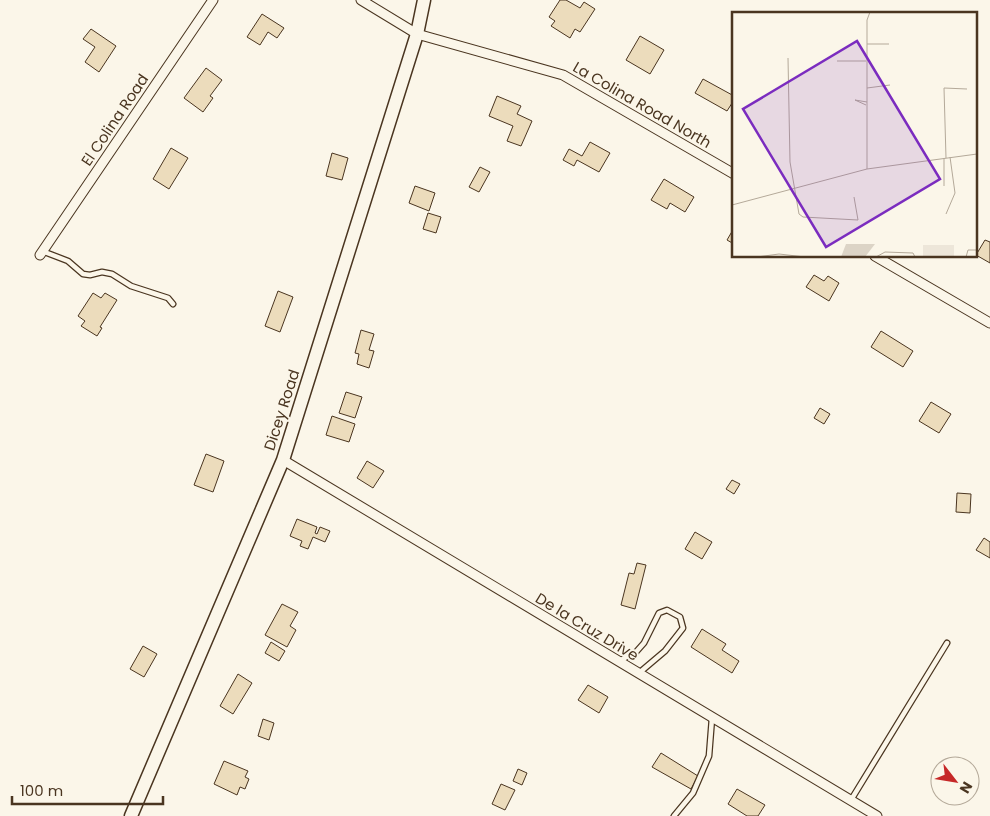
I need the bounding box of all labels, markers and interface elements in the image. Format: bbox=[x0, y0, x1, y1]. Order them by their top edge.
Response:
inset map bbox=[732, 12, 978, 258]
street label: La Colina Road North bbox=[569, 56, 715, 153]
street label: El Colina Road bbox=[76, 70, 153, 170]
street label: Dicey Road bbox=[259, 367, 305, 453]
street label: De la Cruz Drive bbox=[532, 587, 643, 666]
north arrow bbox=[930, 756, 980, 806]
scale bar bbox=[12, 774, 164, 806]
text: N bbox=[955, 778, 977, 797]
text: 100 m bbox=[20, 780, 63, 801]

